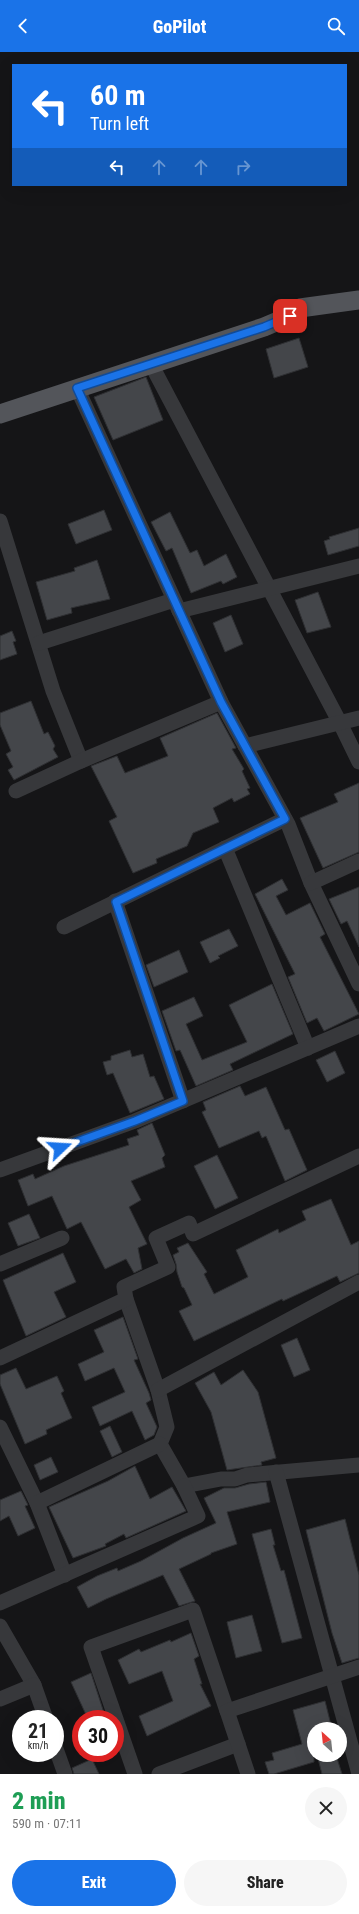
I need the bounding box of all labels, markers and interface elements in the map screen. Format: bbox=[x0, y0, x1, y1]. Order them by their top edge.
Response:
icon: back bbox=[12, 15, 34, 37]
icon: search bbox=[325, 15, 347, 37]
text: GoPilot bbox=[153, 16, 206, 37]
text: 60 m bbox=[90, 79, 146, 112]
icon: left bbox=[24, 80, 76, 132]
text: Turn left bbox=[90, 113, 149, 134]
icon: left bbox=[106, 156, 128, 178]
icon: ahead bbox=[148, 156, 170, 178]
icon: ahead bbox=[190, 156, 212, 178]
icon: right bbox=[232, 156, 254, 178]
pin bbox=[273, 299, 307, 333]
icon: arrive bbox=[279, 305, 301, 327]
position arrow bbox=[39, 1127, 81, 1169]
speed limit sign: 30 bbox=[72, 1710, 124, 1762]
text: 21 bbox=[28, 1719, 48, 1743]
north arrow bbox=[307, 1722, 347, 1762]
map controls bbox=[307, 1722, 347, 1762]
text: km/h bbox=[28, 1740, 48, 1751]
text: 2 min bbox=[12, 1787, 66, 1815]
button: close bbox=[305, 1787, 347, 1829]
text: 590 m · 07:11 bbox=[12, 1816, 82, 1831]
button: Exit bbox=[12, 1860, 176, 1906]
button: Share bbox=[184, 1860, 347, 1906]

